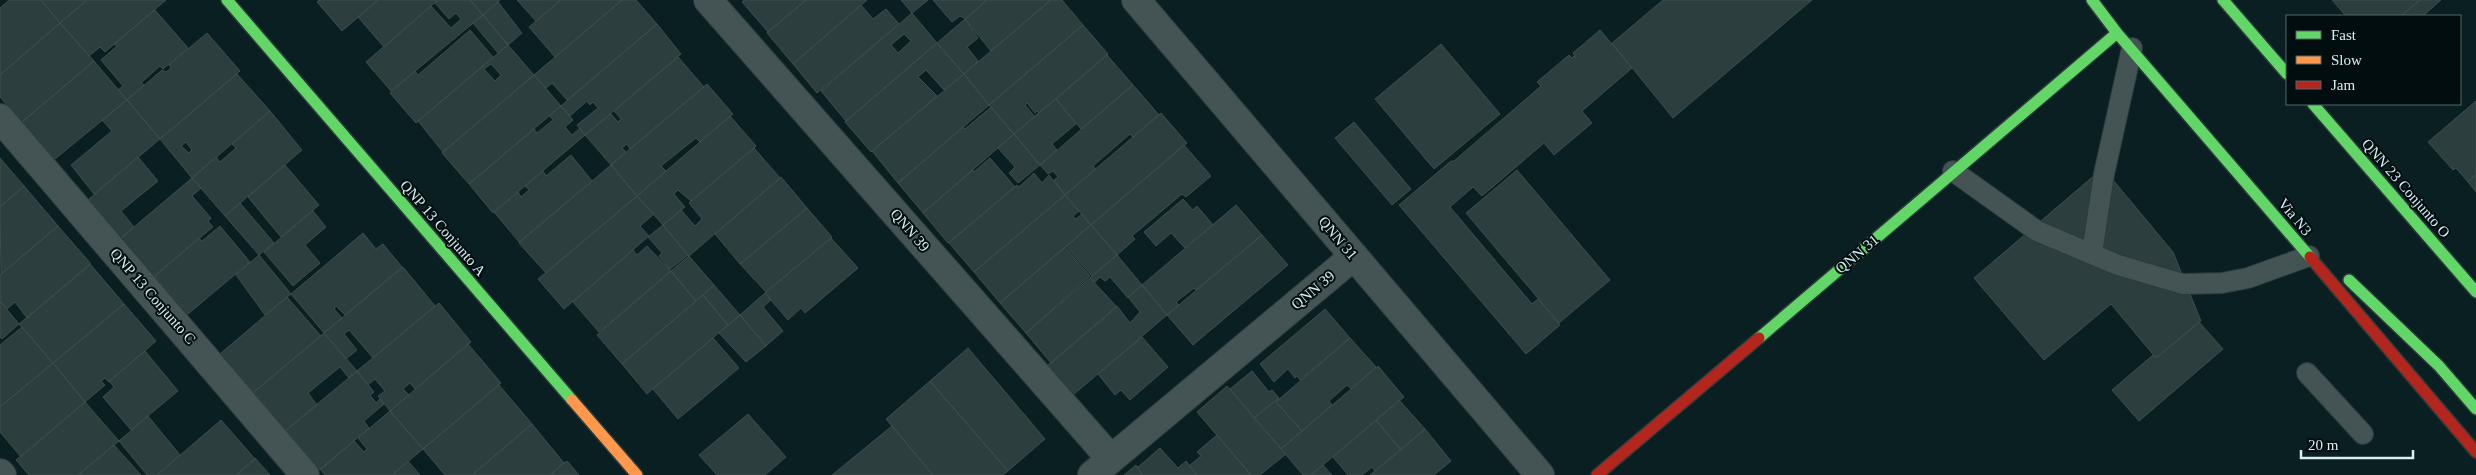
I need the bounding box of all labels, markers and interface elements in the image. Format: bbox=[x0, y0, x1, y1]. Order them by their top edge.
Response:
legend bbox=[2286, 15, 2461, 105]
text: Fast bbox=[2331, 27, 2357, 43]
text: Slow bbox=[2331, 52, 2362, 68]
text: Jam bbox=[2331, 77, 2355, 93]
street label: QNN 23 Conjunto O bbox=[2359, 135, 2453, 241]
street label: QNP 13 Conjunto A bbox=[397, 177, 489, 279]
street label: Via N3 bbox=[2275, 195, 2315, 239]
street label: QNN 39 bbox=[887, 205, 933, 255]
street label: QNN 31 bbox=[1315, 213, 1361, 263]
street label: QNN 31 bbox=[1832, 231, 1882, 277]
street label: QNP 13 Conjunto C bbox=[107, 245, 199, 347]
street label: QNN 39 bbox=[1288, 267, 1338, 313]
scale bar bbox=[2301, 428, 2414, 460]
text: 20 m bbox=[2308, 437, 2339, 453]

